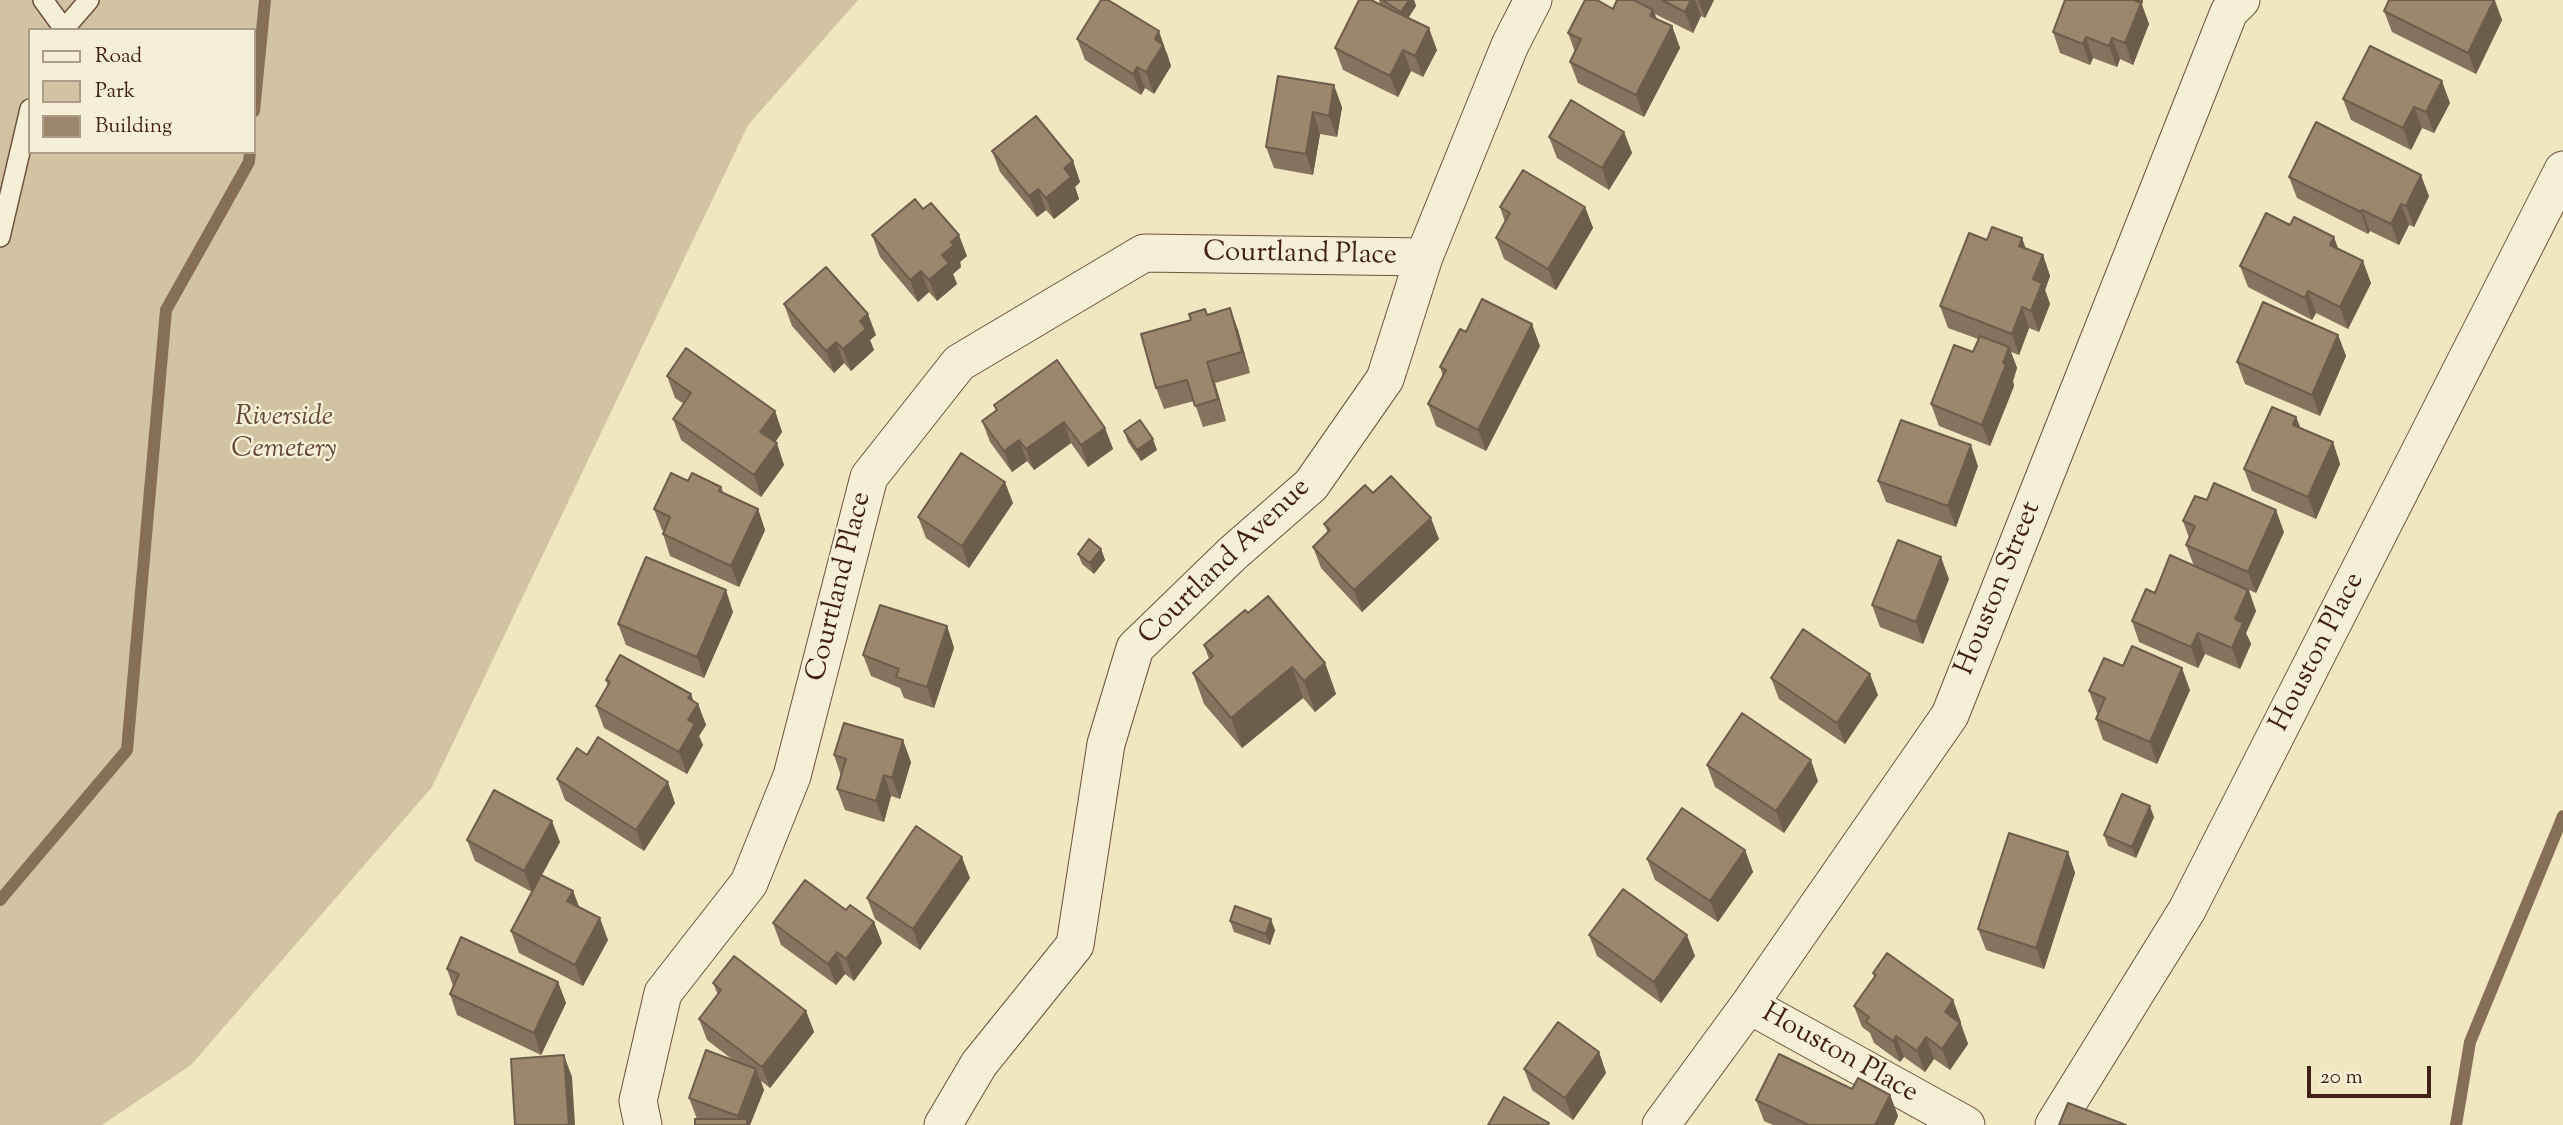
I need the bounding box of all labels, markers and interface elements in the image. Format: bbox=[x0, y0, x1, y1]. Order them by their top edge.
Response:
legend bbox=[28, 28, 256, 154]
text: Road bbox=[95, 42, 142, 72]
text: Park bbox=[95, 77, 135, 107]
text: Building bbox=[95, 112, 172, 142]
street label: Courtland Place bbox=[1203, 238, 1397, 274]
park label: Riverside Cemetery bbox=[231, 402, 337, 468]
street label: Courtland Avenue bbox=[1133, 473, 1319, 653]
street label: Courtland Place bbox=[801, 489, 881, 685]
street label: Houston Street bbox=[1950, 497, 2050, 681]
street label: Houston Place bbox=[2265, 568, 2373, 738]
street label: Houston Place bbox=[1755, 998, 1923, 1112]
scale bar bbox=[2311, 1052, 2435, 1096]
text: 20 m bbox=[2320, 1063, 2363, 1093]

